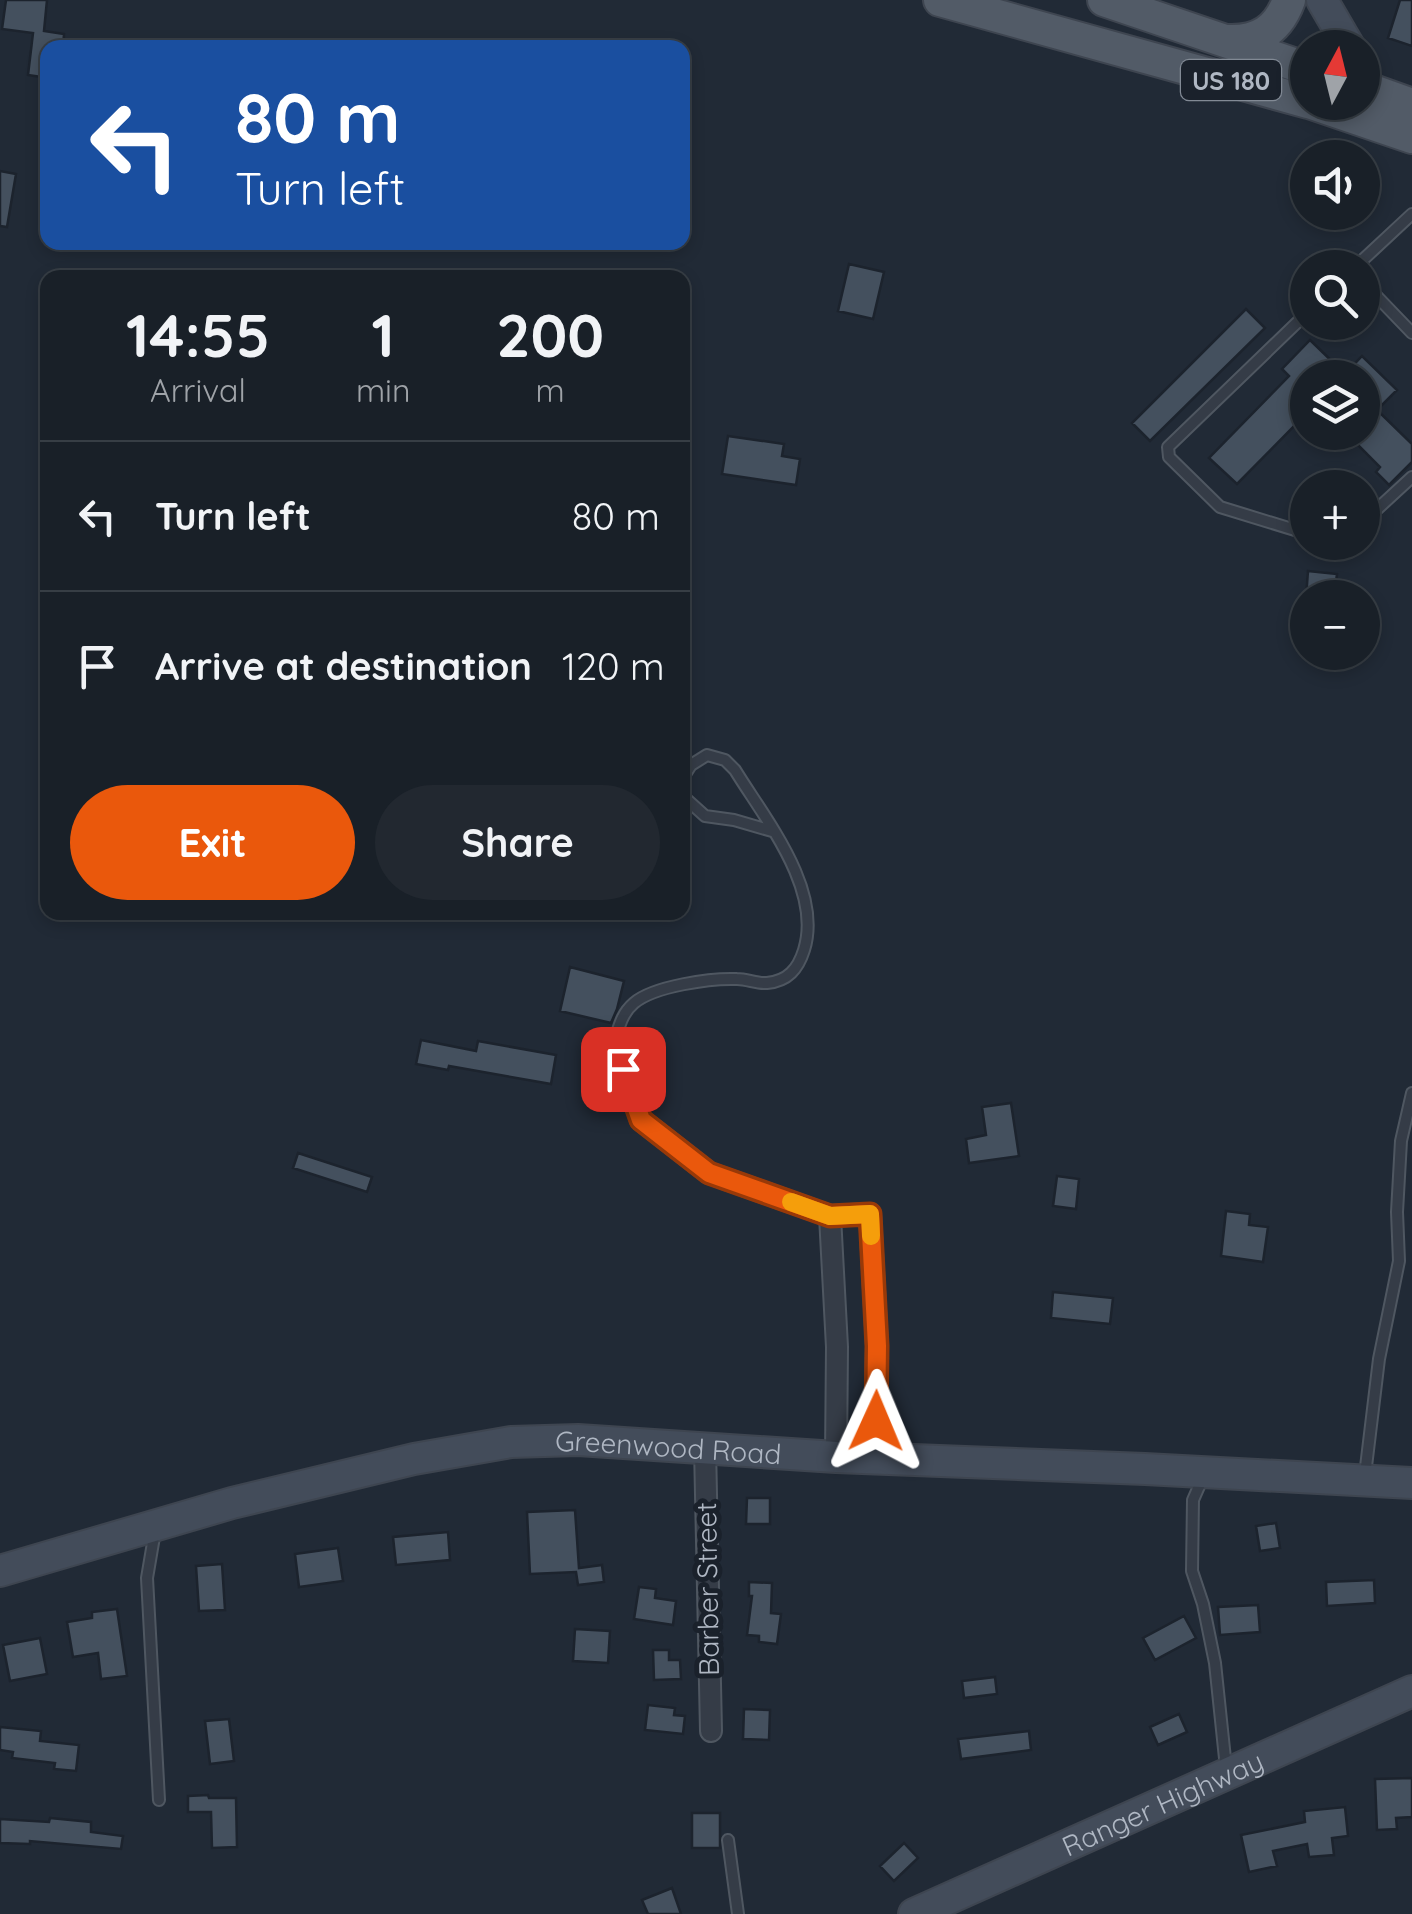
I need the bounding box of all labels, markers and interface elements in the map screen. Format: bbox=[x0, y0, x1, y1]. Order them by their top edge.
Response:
north arrow bbox=[1290, 30, 1380, 120]
map controls bbox=[1290, 30, 1380, 670]
road number: US 180 bbox=[1181, 60, 1281, 100]
text: 80 m bbox=[235, 73, 400, 161]
icon: left bbox=[70, 80, 200, 210]
button: sound bbox=[1290, 140, 1380, 230]
text: Turn left bbox=[235, 160, 405, 216]
button: search bbox=[1290, 250, 1380, 340]
text: 14:55 bbox=[126, 297, 270, 372]
text: 1 bbox=[371, 297, 395, 372]
text: 200 bbox=[496, 297, 604, 372]
button: layers bbox=[1290, 360, 1380, 450]
text: Arrival bbox=[150, 370, 246, 410]
text: min bbox=[356, 370, 410, 410]
text: m bbox=[536, 370, 565, 410]
button: + bbox=[1290, 470, 1380, 560]
icon: left bbox=[70, 489, 125, 544]
text: Turn left bbox=[155, 492, 311, 540]
text: 80 m bbox=[572, 492, 660, 540]
button: − bbox=[1290, 580, 1380, 670]
icon: arrive bbox=[70, 639, 125, 694]
text: Arrive at destination bbox=[155, 642, 532, 690]
text: 120 m bbox=[562, 642, 665, 690]
button: Exit bbox=[70, 785, 355, 900]
button: Share bbox=[375, 785, 660, 900]
pin bbox=[581, 1027, 666, 1112]
icon: arrive bbox=[596, 1042, 651, 1097]
position arrow bbox=[824, 1369, 928, 1473]
street label: Greenwood Road bbox=[555, 1422, 782, 1471]
street label: Barber Street bbox=[688, 1502, 726, 1676]
street label: Ranger Highway bbox=[1056, 1743, 1268, 1863]

